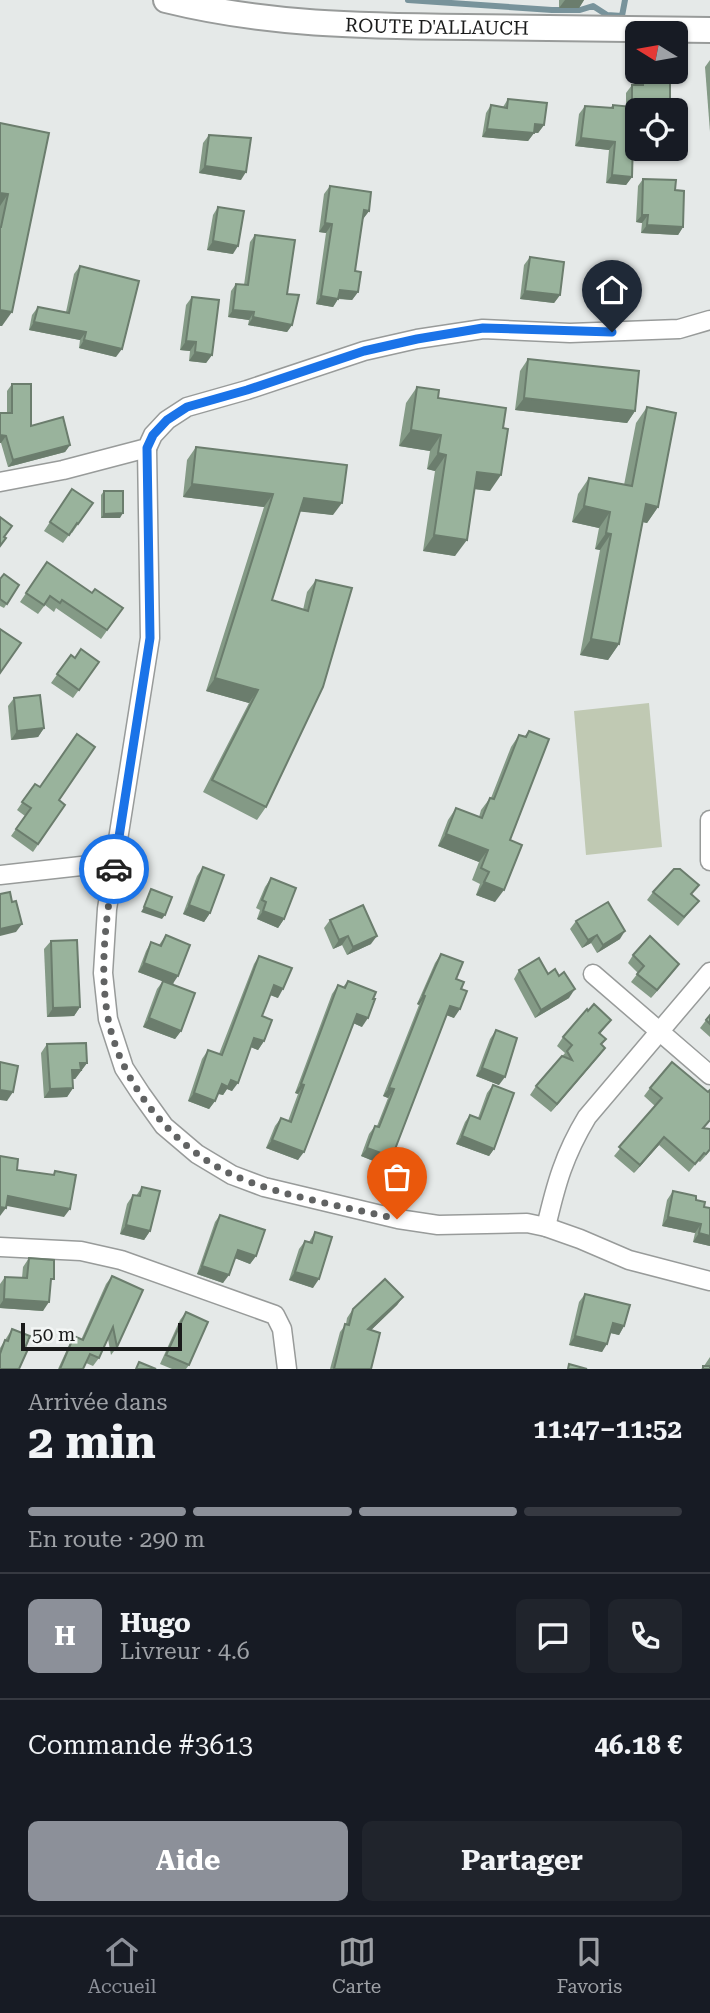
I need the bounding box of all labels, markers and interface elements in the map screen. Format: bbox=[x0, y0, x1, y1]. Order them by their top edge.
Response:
street label: ROUTE D'ALLAUCH bbox=[345, 13, 529, 39]
north arrow bbox=[625, 21, 688, 84]
map controls bbox=[625, 21, 688, 161]
button: locate bbox=[625, 98, 688, 161]
pin bbox=[582, 260, 642, 332]
icon: home bbox=[593, 271, 631, 309]
courier bbox=[79, 834, 149, 904]
icon: car bbox=[95, 850, 133, 888]
pin bbox=[367, 1147, 427, 1219]
icon: bag bbox=[378, 1158, 416, 1196]
scale bar bbox=[21, 1320, 182, 1352]
text: 50 m bbox=[32, 1323, 75, 1346]
text: Arrivée dans bbox=[28, 1389, 167, 1416]
text: 11:47–11:52 bbox=[533, 1414, 682, 1444]
text: 2 min bbox=[28, 1415, 156, 1469]
text: En route · 290 m bbox=[28, 1526, 205, 1553]
button: chat bbox=[516, 1599, 590, 1673]
button: phone bbox=[608, 1599, 682, 1673]
text: Hugo bbox=[120, 1608, 191, 1638]
text: H bbox=[54, 1621, 76, 1651]
text: Livreur · 4.6 bbox=[120, 1638, 250, 1665]
text: Commande #3613 bbox=[28, 1730, 253, 1760]
text: 46.18 € bbox=[594, 1730, 682, 1760]
button: Aide bbox=[28, 1821, 348, 1901]
button: Partager bbox=[362, 1821, 682, 1901]
tab: Accueil bbox=[88, 1933, 156, 1998]
tab: Carte bbox=[332, 1933, 381, 1998]
tab: Favoris bbox=[557, 1933, 622, 1998]

